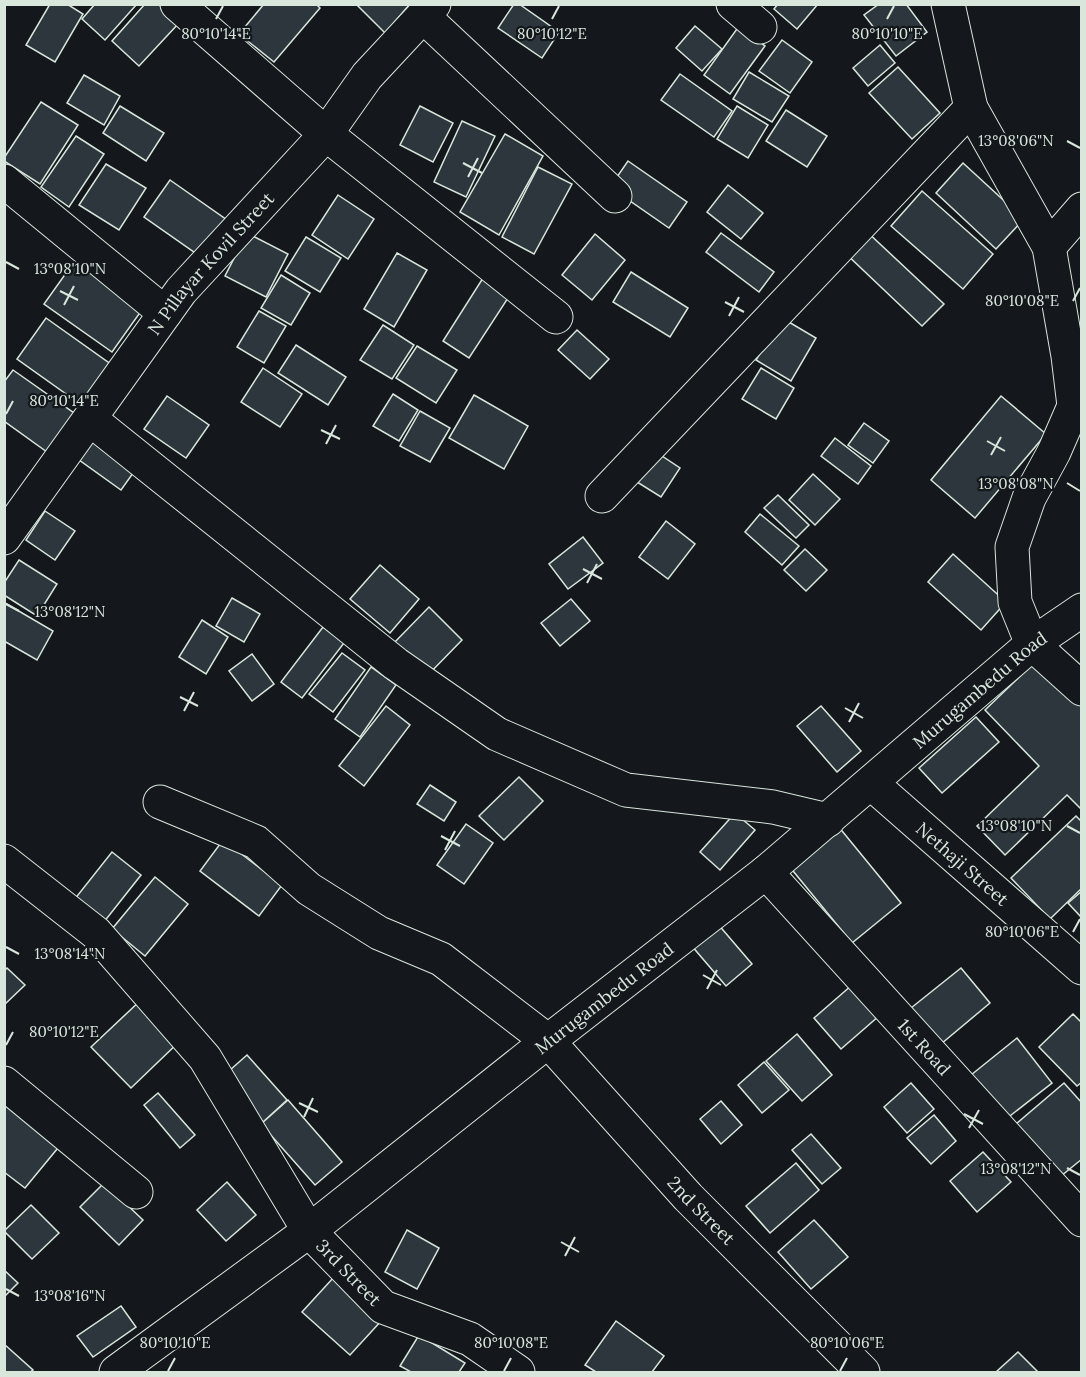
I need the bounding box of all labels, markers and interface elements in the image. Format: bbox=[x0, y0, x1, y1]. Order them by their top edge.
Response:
text: 80°10'14"E bbox=[181, 24, 251, 43]
text: 80°10'12"E bbox=[517, 24, 587, 43]
text: 80°10'10"E bbox=[851, 24, 923, 43]
text: 13°08'06"N bbox=[978, 131, 1054, 150]
street label: N Pillayar Kovil Street bbox=[142, 187, 278, 339]
text: 13°08'10"N bbox=[34, 259, 106, 278]
text: 80°10'08"E bbox=[985, 291, 1059, 310]
text: 80°10'14"E bbox=[29, 391, 99, 410]
text: 13°08'08"N bbox=[978, 474, 1054, 493]
text: 13°08'12"N bbox=[35, 602, 105, 621]
street label: Murugambedu Road bbox=[907, 626, 1051, 753]
text: 13°08'10"N bbox=[980, 816, 1052, 835]
street label: Nethaji Street bbox=[912, 817, 1014, 910]
text: 80°10'06"E bbox=[985, 922, 1059, 941]
street label: Murugambedu Road bbox=[530, 937, 678, 1059]
text: 13°08'14"N bbox=[35, 944, 105, 963]
street label: 1st Road bbox=[893, 1014, 956, 1080]
text: 80°10'12"E bbox=[29, 1022, 99, 1041]
text: 13°08'12"N bbox=[981, 1159, 1051, 1178]
street label: 2nd Street bbox=[663, 1171, 740, 1249]
street label: 3rd Street bbox=[311, 1234, 387, 1310]
text: 13°08'16"N bbox=[34, 1286, 106, 1305]
text: 80°10'10"E bbox=[139, 1333, 211, 1352]
text: 80°10'08"E bbox=[474, 1333, 548, 1352]
text: 80°10'06"E bbox=[810, 1333, 884, 1352]

